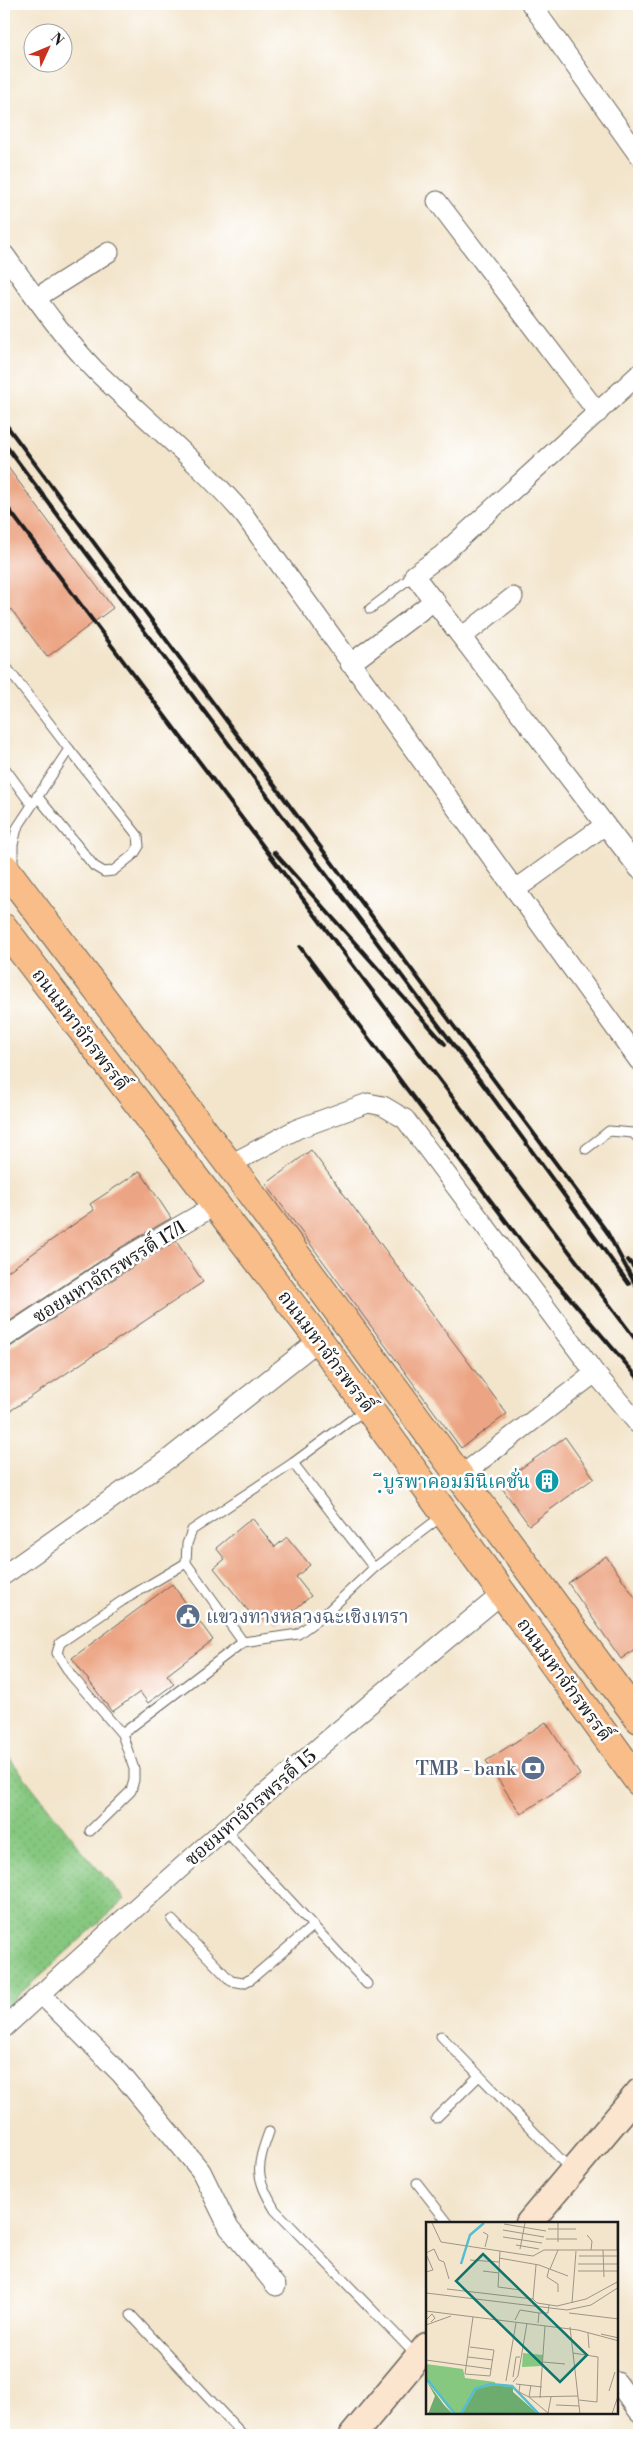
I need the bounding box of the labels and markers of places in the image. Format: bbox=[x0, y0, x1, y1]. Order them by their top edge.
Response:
place label: ฺีบูรพาคอมมินิเคชั่น bbox=[373, 1467, 530, 1494]
building icon: ฺีบูรพาคอมมินิเคชั่น bbox=[534, 1468, 560, 1494]
public building icon: แขวงทางหลวงฉะเชิงเทรา bbox=[175, 1603, 201, 1629]
place label: แขวงทางหลวงฉะเชิงเทรา bbox=[206, 1605, 409, 1629]
bank icon: TMB - bank bbox=[520, 1755, 546, 1781]
place label: TMB - bank bbox=[415, 1757, 517, 1781]

